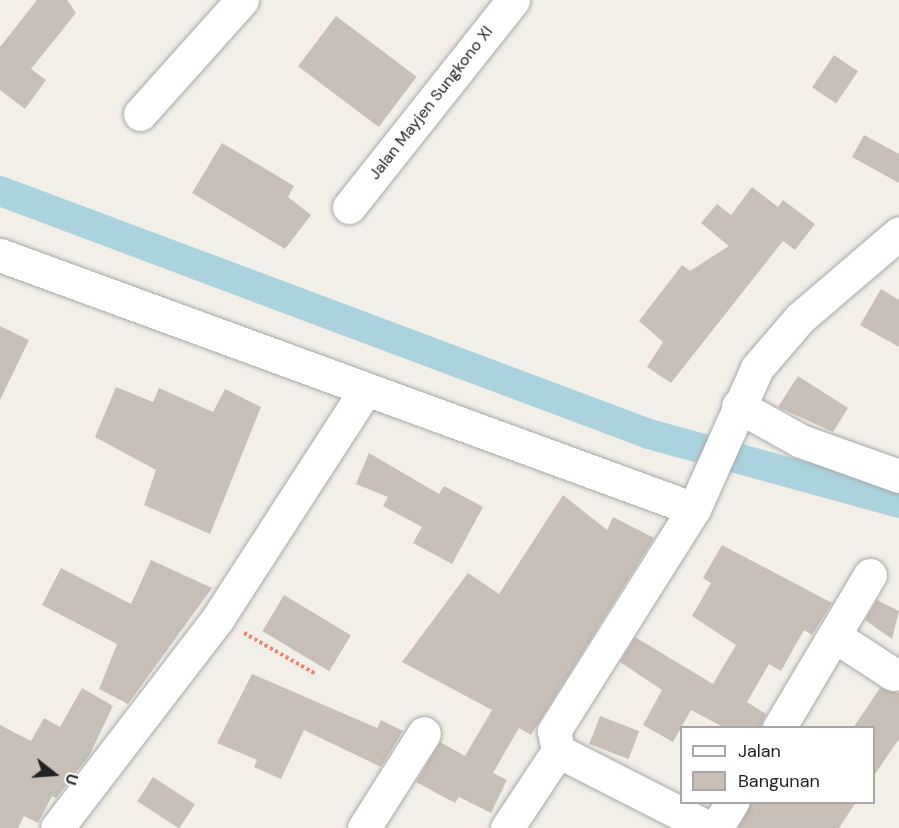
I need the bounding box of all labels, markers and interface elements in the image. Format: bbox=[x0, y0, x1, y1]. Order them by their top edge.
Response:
street label: Jalan Mayjen Sungkono XI bbox=[365, 22, 497, 184]
legend bbox=[680, 726, 875, 804]
text: Jalan bbox=[738, 739, 781, 763]
north arrow bbox=[24, 744, 84, 804]
text: Bangunan bbox=[738, 769, 820, 793]
text: U bbox=[60, 771, 83, 788]

